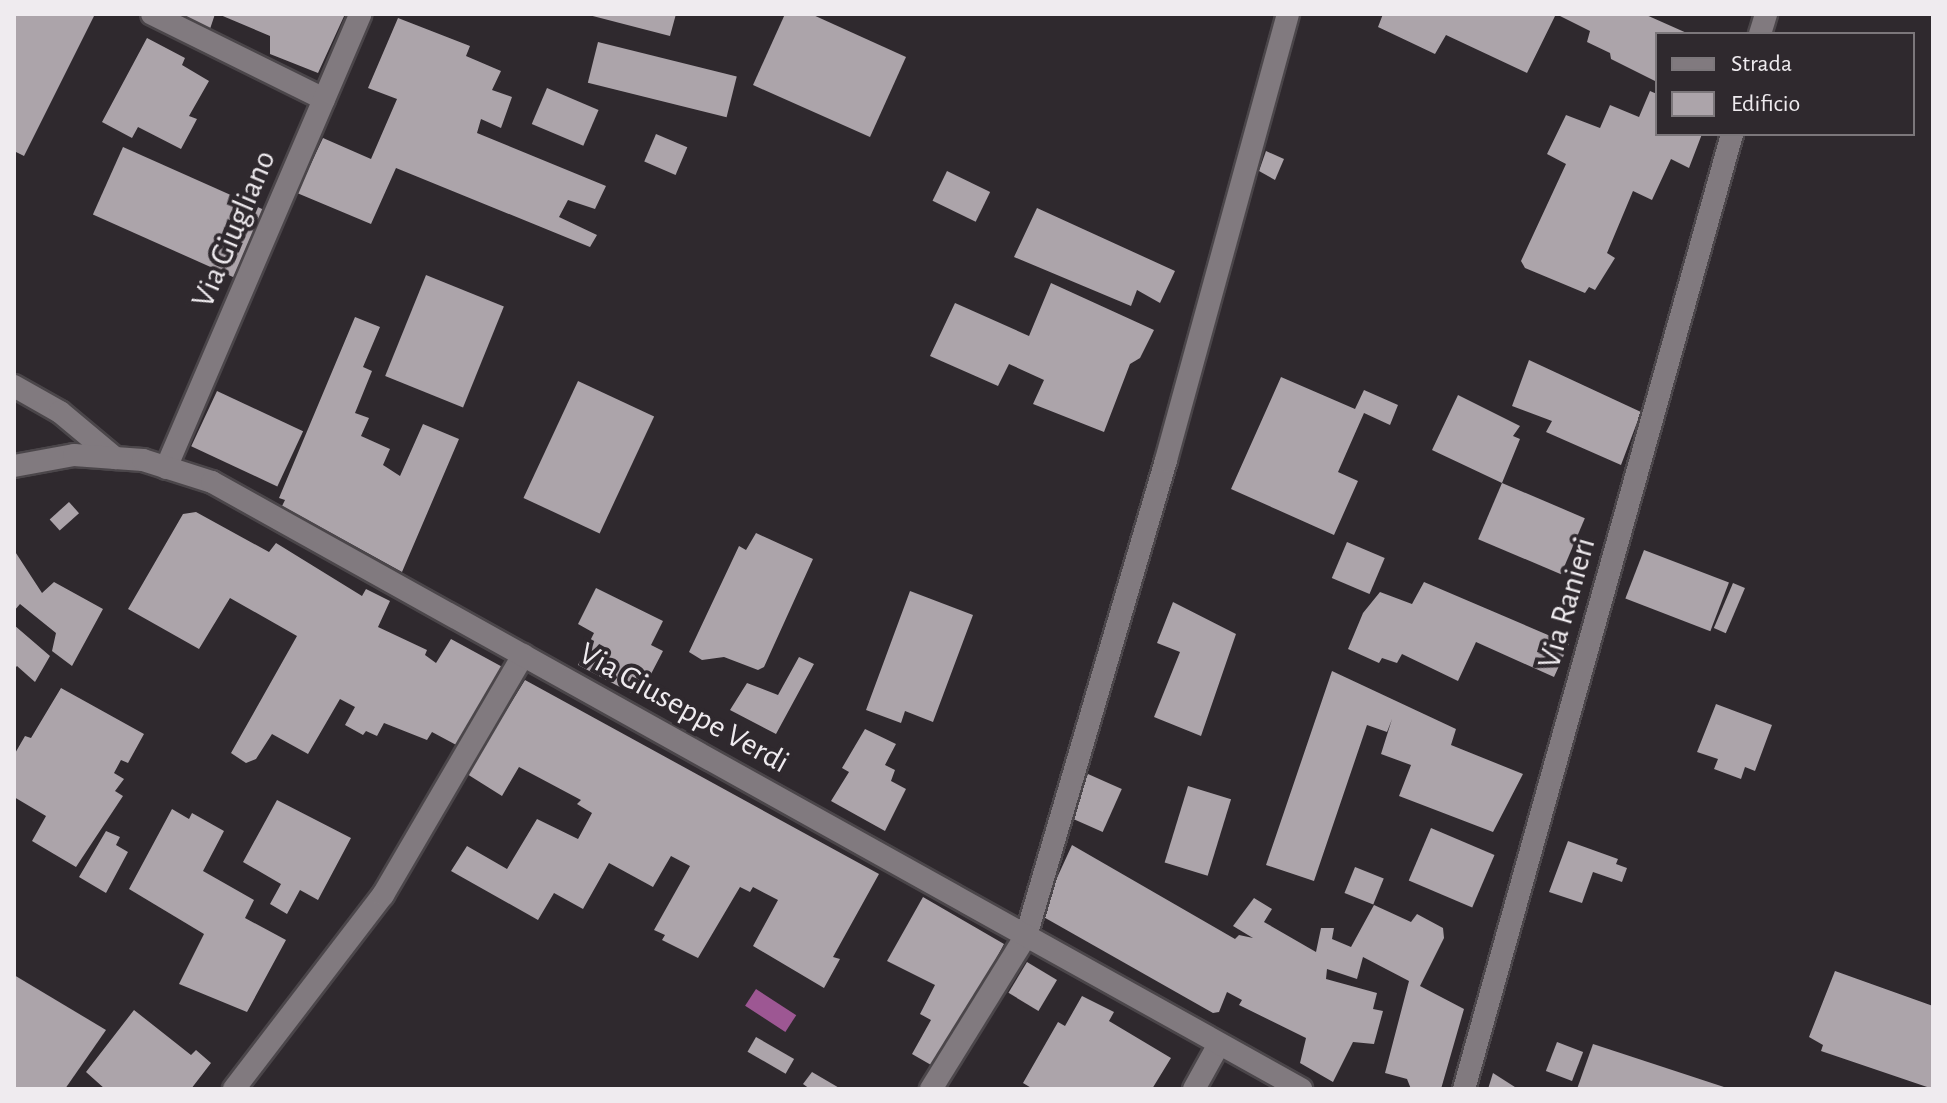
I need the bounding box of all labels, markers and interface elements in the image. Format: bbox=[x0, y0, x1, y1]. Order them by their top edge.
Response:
legend bbox=[1655, 32, 1915, 136]
text: Strada bbox=[1731, 52, 1792, 76]
text: Edificio bbox=[1731, 92, 1800, 116]
street label: Via Giugliano bbox=[184, 145, 284, 313]
street label: Via Ranieri bbox=[1530, 533, 1604, 673]
street label: Via Giuseppe Verdi bbox=[572, 634, 796, 782]

